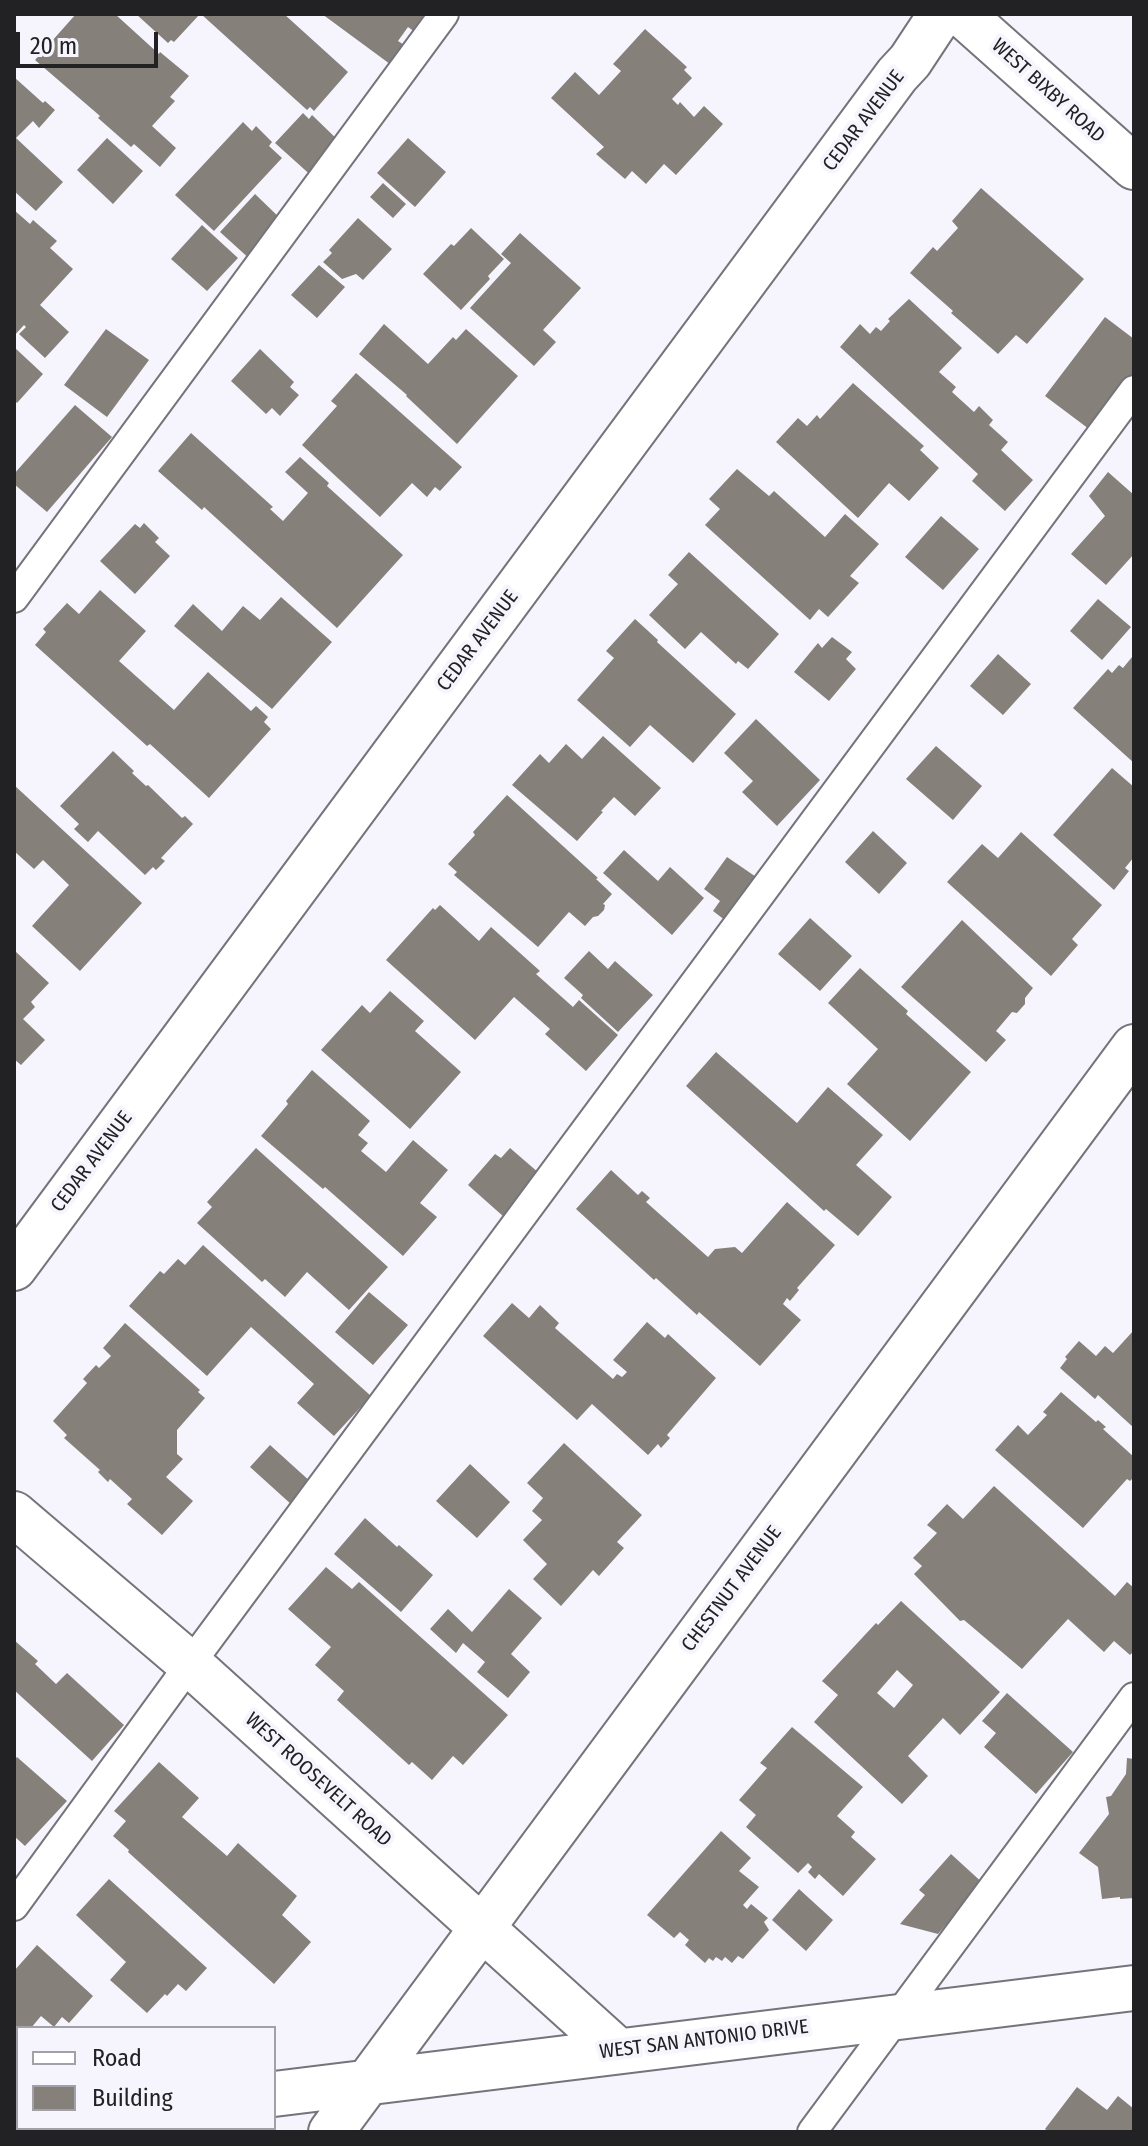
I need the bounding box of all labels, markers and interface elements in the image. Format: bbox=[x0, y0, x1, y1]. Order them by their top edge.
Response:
scale bar bbox=[20, 16, 162, 66]
text: 20 m bbox=[30, 32, 77, 60]
street label: WEST BIXBY ROAD bbox=[987, 34, 1109, 148]
street label: CEDAR AVENUE bbox=[818, 66, 910, 176]
street label: CEDAR AVENUE bbox=[432, 586, 524, 696]
street label: CEDAR AVENUE bbox=[46, 1107, 138, 1217]
street label: CHESTNUT AVENUE bbox=[677, 1521, 787, 1657]
street label: WEST ROOSEVELT ROAD bbox=[240, 1708, 396, 1852]
street label: WEST SAN ANTONIO DRIVE bbox=[598, 2015, 810, 2065]
legend bbox=[16, 2026, 276, 2130]
text: Road bbox=[92, 2044, 142, 2072]
text: Building bbox=[92, 2084, 173, 2112]

